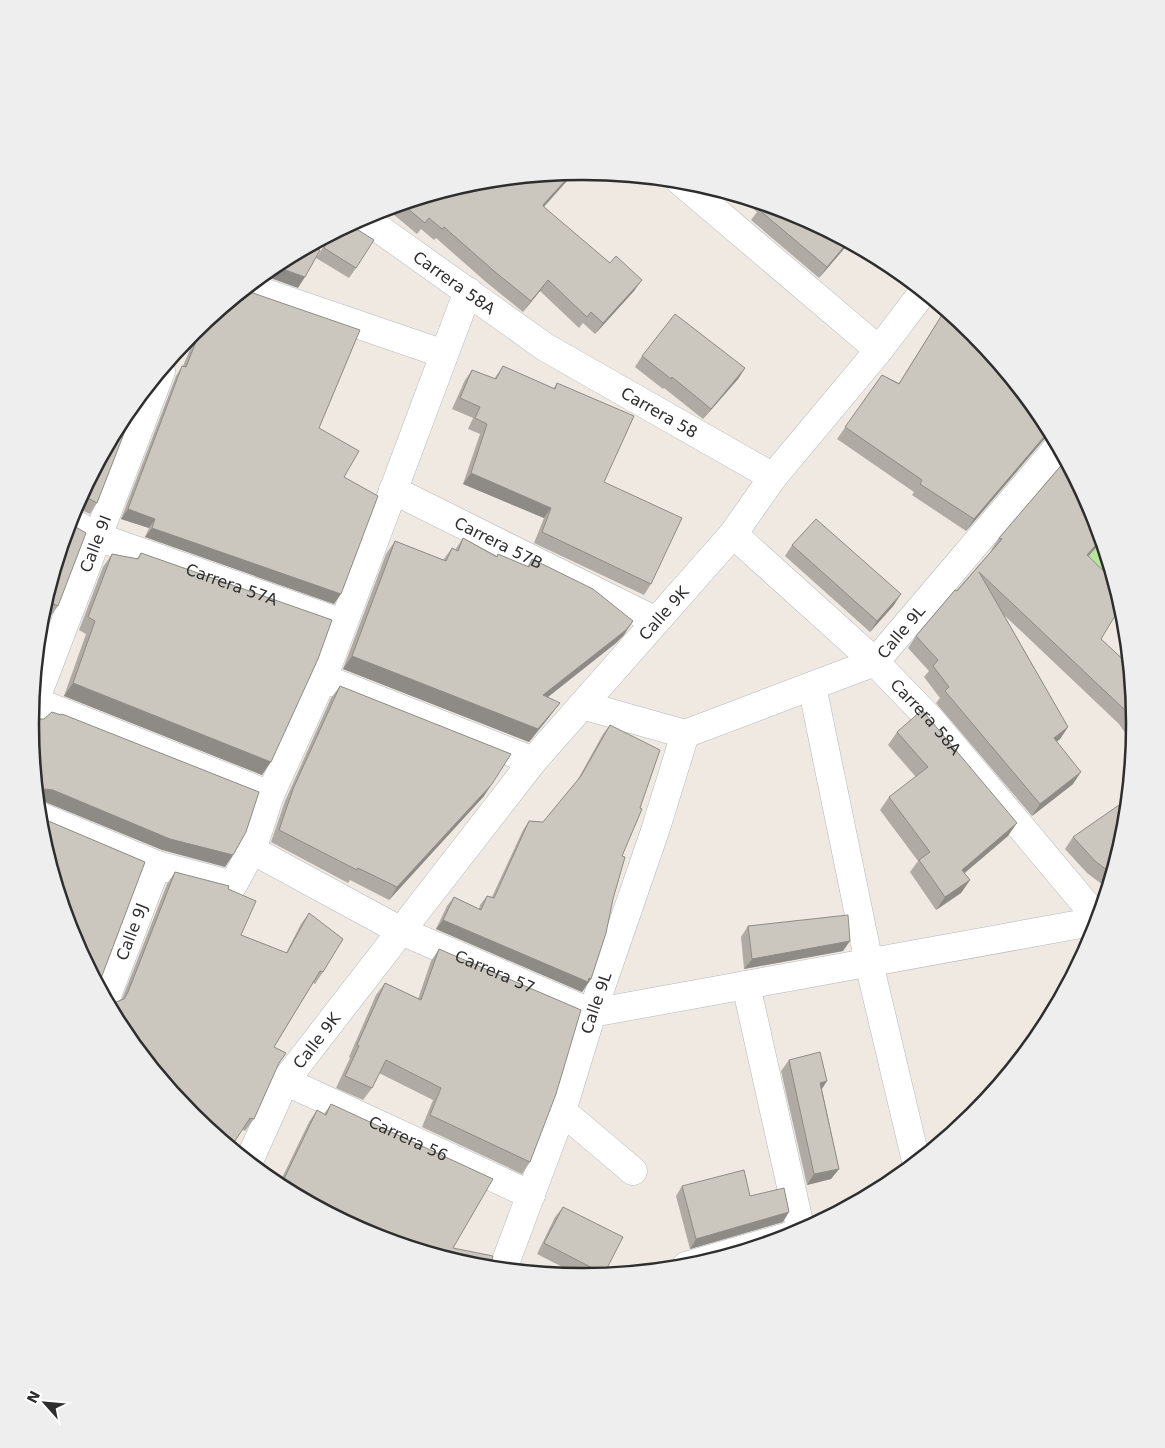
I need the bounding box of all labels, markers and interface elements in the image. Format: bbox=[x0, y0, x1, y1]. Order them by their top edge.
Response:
street label: Carrera 58A bbox=[410, 247, 499, 318]
street label: Carrera 58 bbox=[618, 383, 701, 442]
street label: Calle 9I bbox=[76, 512, 115, 575]
street label: Carrera 57B bbox=[451, 513, 546, 573]
street label: Carrera 57A bbox=[183, 559, 280, 609]
street label: Calle 9K bbox=[635, 582, 693, 644]
street label: Calle 9L bbox=[873, 601, 929, 662]
street label: Carrera 58A bbox=[887, 675, 965, 759]
street label: Calle 9J bbox=[112, 900, 151, 963]
street label: Carrera 57 bbox=[452, 946, 538, 997]
street label: Calle 9L bbox=[577, 969, 615, 1036]
street label: Calle 9K bbox=[289, 1008, 344, 1072]
street label: Carrera 56 bbox=[366, 1112, 451, 1165]
north arrow bbox=[20, 1378, 70, 1428]
text: N bbox=[24, 1388, 43, 1406]

